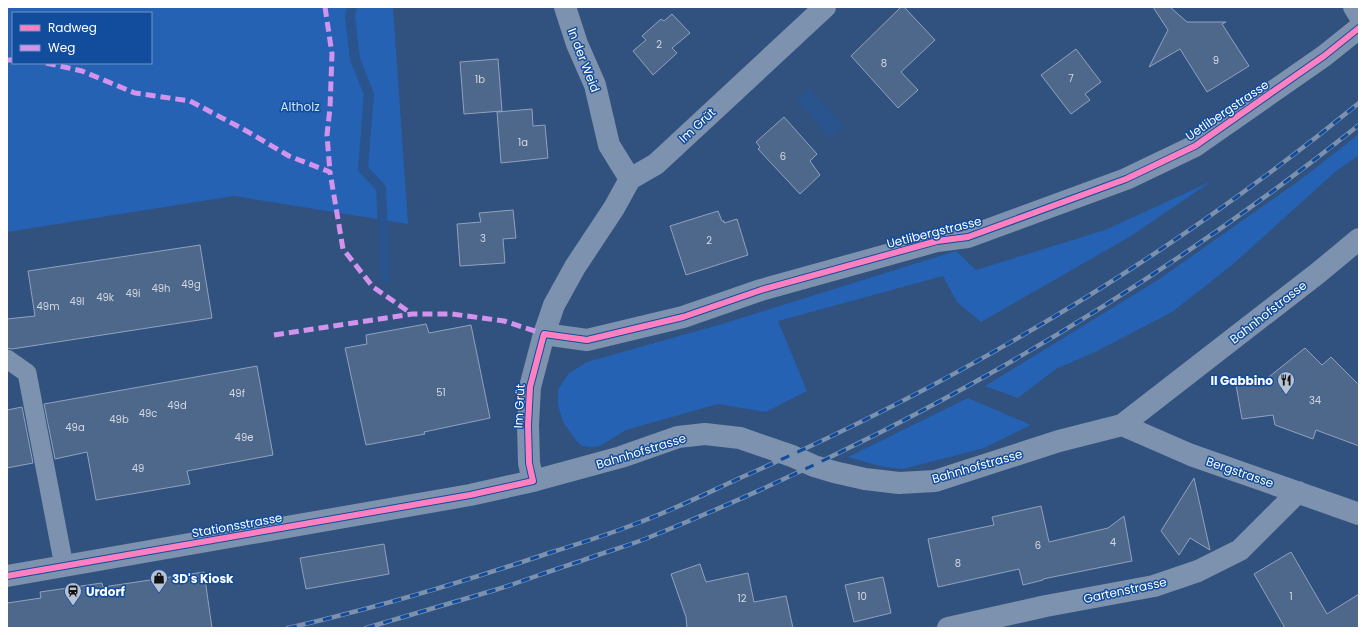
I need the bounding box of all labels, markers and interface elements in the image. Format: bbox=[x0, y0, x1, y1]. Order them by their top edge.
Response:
legend bbox=[12, 12, 152, 64]
text: Radweg bbox=[48, 19, 97, 36]
street label: In der Weid bbox=[564, 26, 604, 94]
house number: 2 bbox=[656, 37, 662, 52]
text: Weg bbox=[48, 39, 75, 56]
house number: 9 bbox=[1213, 53, 1219, 68]
house number: 8 bbox=[881, 56, 887, 71]
house number: 7 bbox=[1068, 71, 1074, 86]
house number: 1b bbox=[475, 72, 485, 87]
street label: Uetlibergstrasse bbox=[1182, 76, 1272, 144]
park label: Altholz bbox=[280, 98, 320, 115]
street label: Im Grüt bbox=[675, 104, 719, 146]
house number: 1a bbox=[518, 135, 528, 150]
house number: 6 bbox=[780, 149, 786, 164]
street label: Uetlibergstrasse bbox=[885, 212, 983, 252]
house number: 3 bbox=[480, 231, 486, 246]
house number: 2 bbox=[706, 233, 712, 248]
house number: 49g bbox=[181, 277, 201, 292]
street label: Bahnhofstrasse bbox=[1226, 277, 1310, 347]
house number: 49h bbox=[152, 281, 171, 296]
house number: 49i bbox=[125, 286, 141, 301]
house number: 49k bbox=[96, 290, 115, 305]
house number: 49l bbox=[69, 294, 85, 309]
house number: 49m bbox=[37, 299, 59, 314]
restaurant icon: Il Gabbino bbox=[1276, 370, 1296, 395]
place label: Il Gabbino bbox=[1211, 372, 1273, 389]
street label: Im Grüt bbox=[509, 383, 529, 429]
house number: 51 bbox=[436, 385, 446, 400]
house number: 49f bbox=[229, 386, 245, 401]
house number: 34 bbox=[1309, 393, 1321, 408]
house number: 49d bbox=[167, 398, 187, 413]
house number: 49c bbox=[139, 406, 157, 421]
house number: 49b bbox=[109, 412, 129, 427]
house number: 49a bbox=[65, 420, 85, 435]
street label: Bahnhofstrasse bbox=[594, 429, 688, 473]
house number: 49e bbox=[235, 430, 253, 445]
street label: Bahnhofstrasse bbox=[930, 445, 1024, 487]
street label: Bergstrasse bbox=[1204, 452, 1276, 492]
house number: 49 bbox=[132, 461, 144, 476]
street label: Stationsstrasse bbox=[190, 509, 284, 541]
house number: 4 bbox=[1110, 535, 1116, 550]
house number: 6 bbox=[1035, 538, 1041, 553]
house number: 8 bbox=[955, 556, 961, 571]
shop icon: 3D's Kiosk bbox=[149, 568, 169, 593]
place label: 3D's Kiosk bbox=[172, 570, 234, 587]
street label: Gartenstrasse bbox=[1082, 573, 1168, 607]
station icon: Urdorf bbox=[63, 581, 83, 606]
place label: Urdorf bbox=[86, 583, 126, 600]
house number: 10 bbox=[857, 589, 867, 604]
house number: 1 bbox=[1289, 589, 1293, 604]
house number: 12 bbox=[738, 591, 747, 606]

